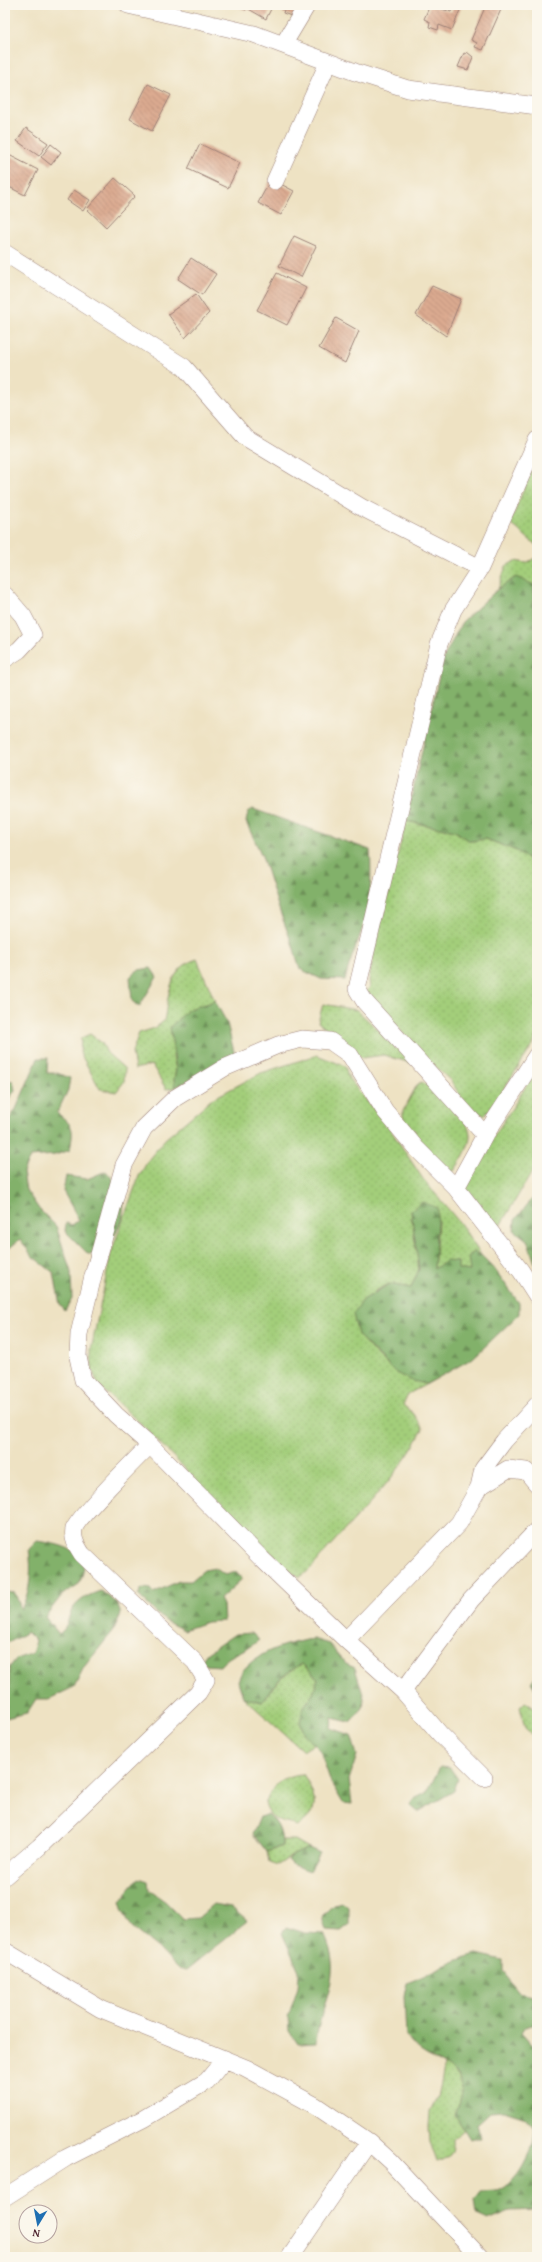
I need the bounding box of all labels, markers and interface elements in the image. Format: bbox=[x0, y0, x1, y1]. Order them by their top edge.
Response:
north arrow bbox=[18, 2204, 58, 2244]
text: N bbox=[31, 2225, 41, 2242]

